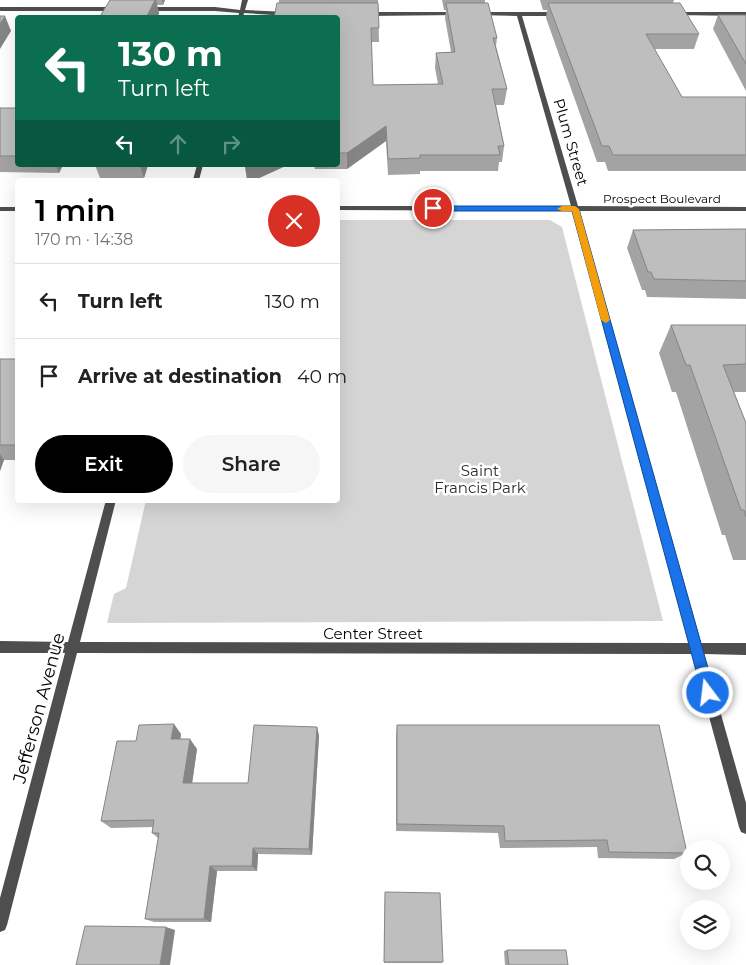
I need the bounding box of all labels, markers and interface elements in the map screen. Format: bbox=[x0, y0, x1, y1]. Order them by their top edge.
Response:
text: 130 m bbox=[118, 32, 223, 75]
icon: left bbox=[35, 35, 100, 100]
text: Turn left bbox=[118, 75, 210, 102]
street label: Plum Street bbox=[549, 96, 593, 188]
icon: left bbox=[111, 130, 139, 158]
icon: ahead bbox=[164, 130, 192, 158]
icon: right bbox=[217, 130, 245, 158]
pin bbox=[412, 187, 454, 229]
street label: Prospect Boulevard bbox=[603, 191, 721, 206]
text: 1 min bbox=[35, 192, 116, 229]
icon: arrive bbox=[419, 194, 447, 222]
button: close bbox=[268, 195, 320, 247]
text: 170 m · 14:38 bbox=[35, 230, 133, 249]
icon: left bbox=[35, 287, 63, 315]
text: Turn left bbox=[78, 290, 163, 313]
text: 130 m bbox=[265, 290, 320, 313]
icon: arrive bbox=[35, 362, 63, 390]
text: Arrive at destination bbox=[78, 365, 282, 388]
text: 40 m bbox=[297, 365, 347, 388]
button: Exit bbox=[35, 435, 173, 493]
button: Share bbox=[183, 435, 320, 493]
park label: Saint Francis Park bbox=[434, 461, 526, 497]
street label: Center Street bbox=[323, 624, 423, 643]
street label: Jefferson Avenue bbox=[8, 630, 70, 787]
position arrow bbox=[681, 666, 733, 718]
map controls bbox=[680, 840, 730, 950]
button: search bbox=[680, 840, 730, 890]
button: layers bbox=[680, 900, 730, 950]

